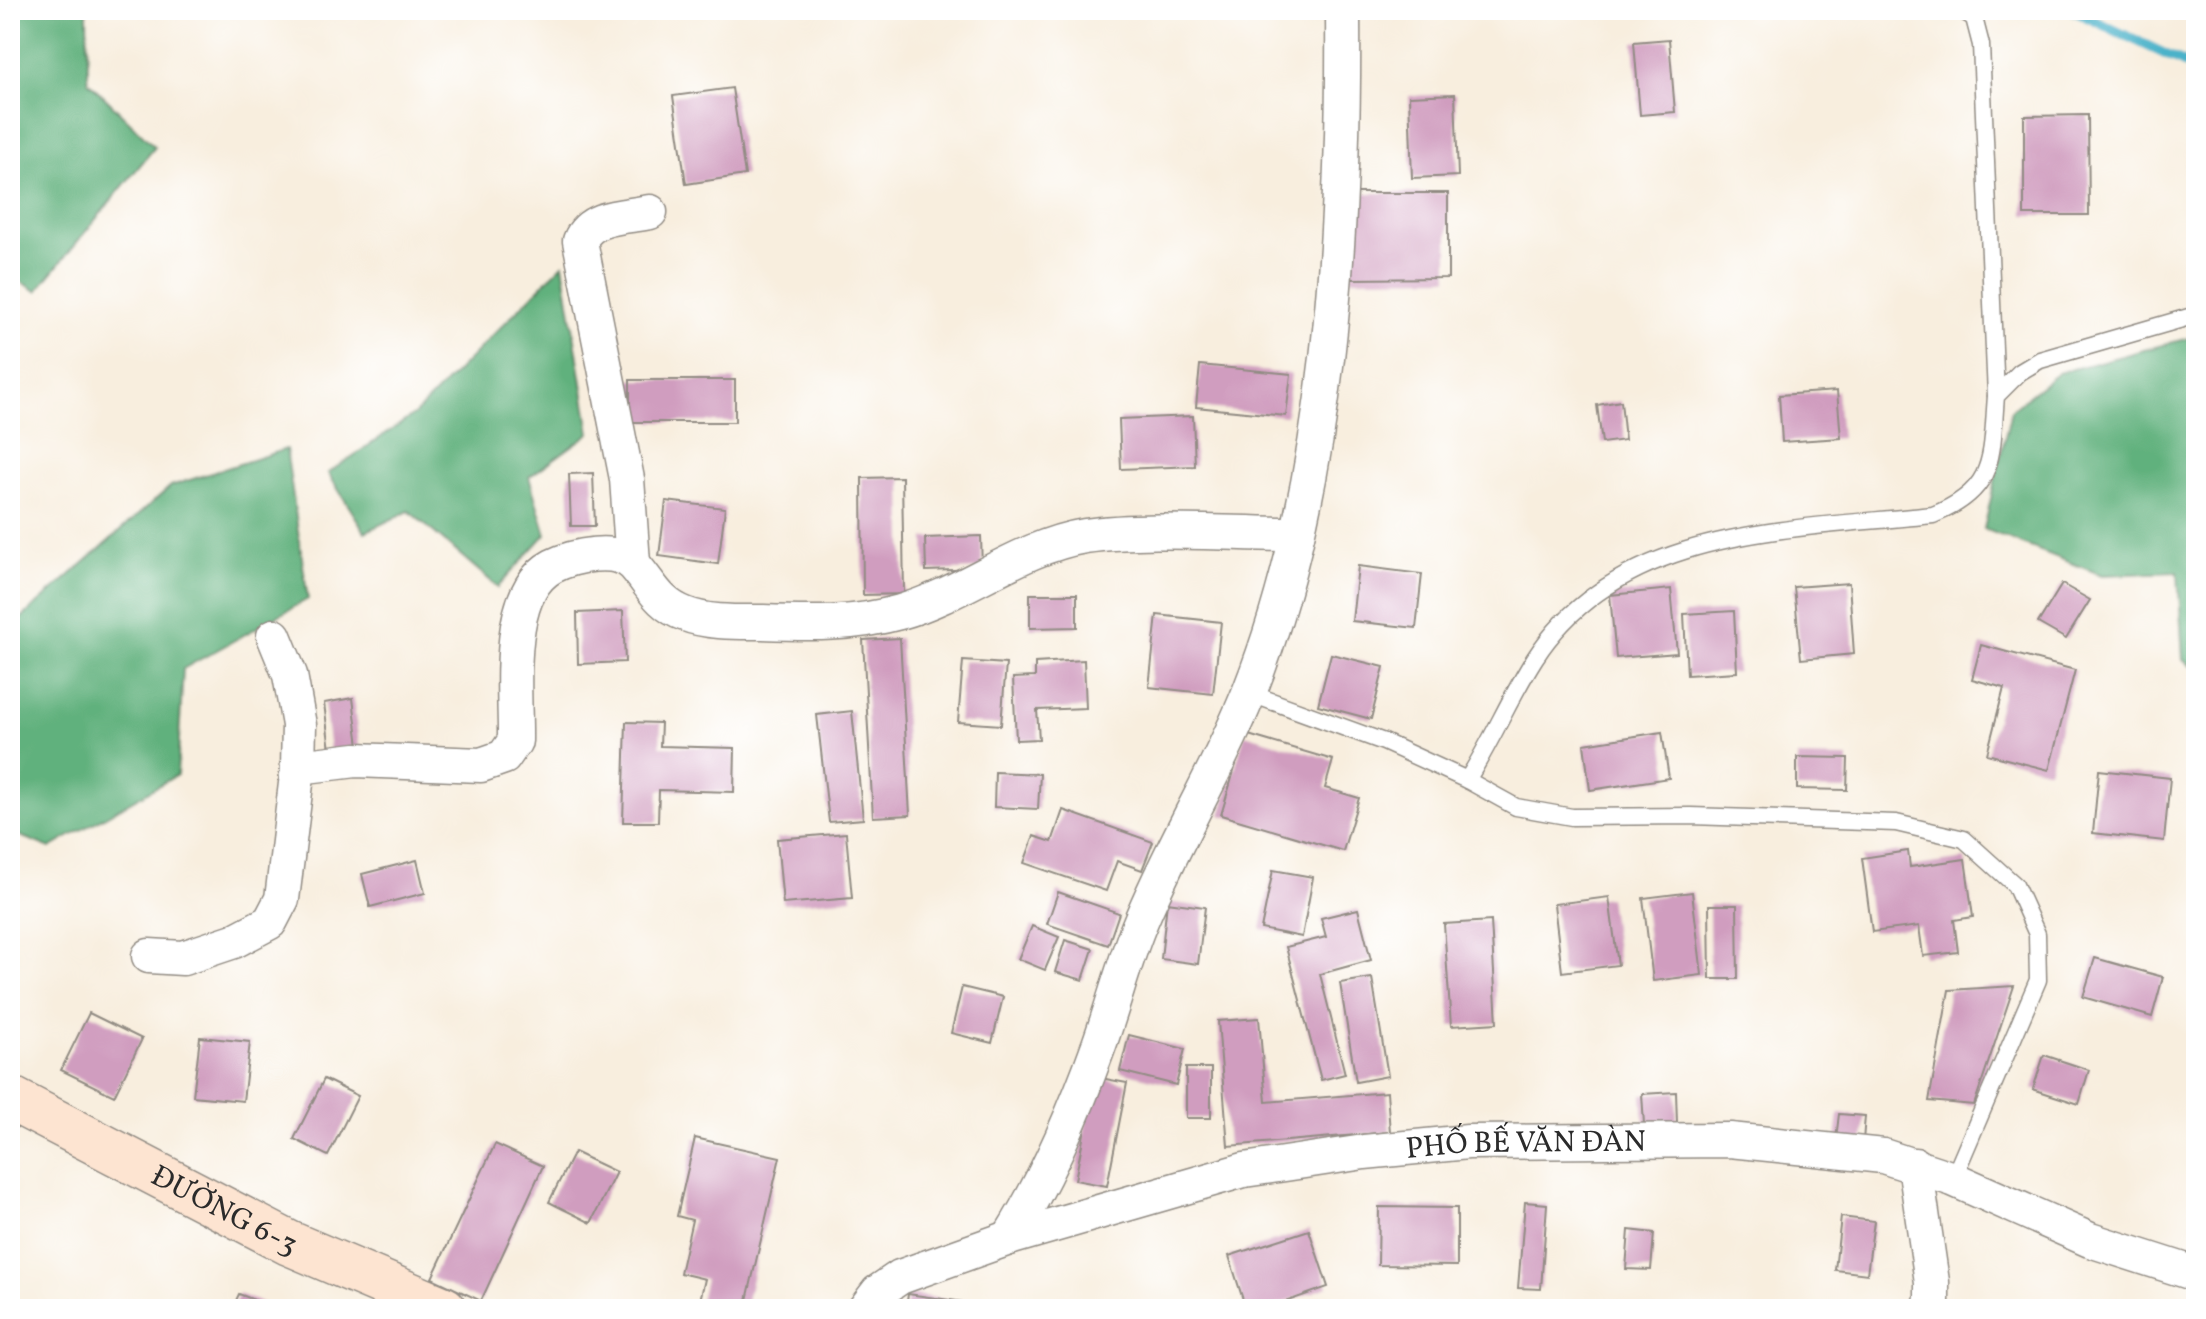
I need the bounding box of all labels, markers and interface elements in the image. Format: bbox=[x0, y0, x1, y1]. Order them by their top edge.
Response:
street label: PHỐ BẾ VĂN ĐÀN bbox=[1404, 1122, 1646, 1171]
street label: ĐƯỜNG 6-3 bbox=[143, 1156, 305, 1267]

